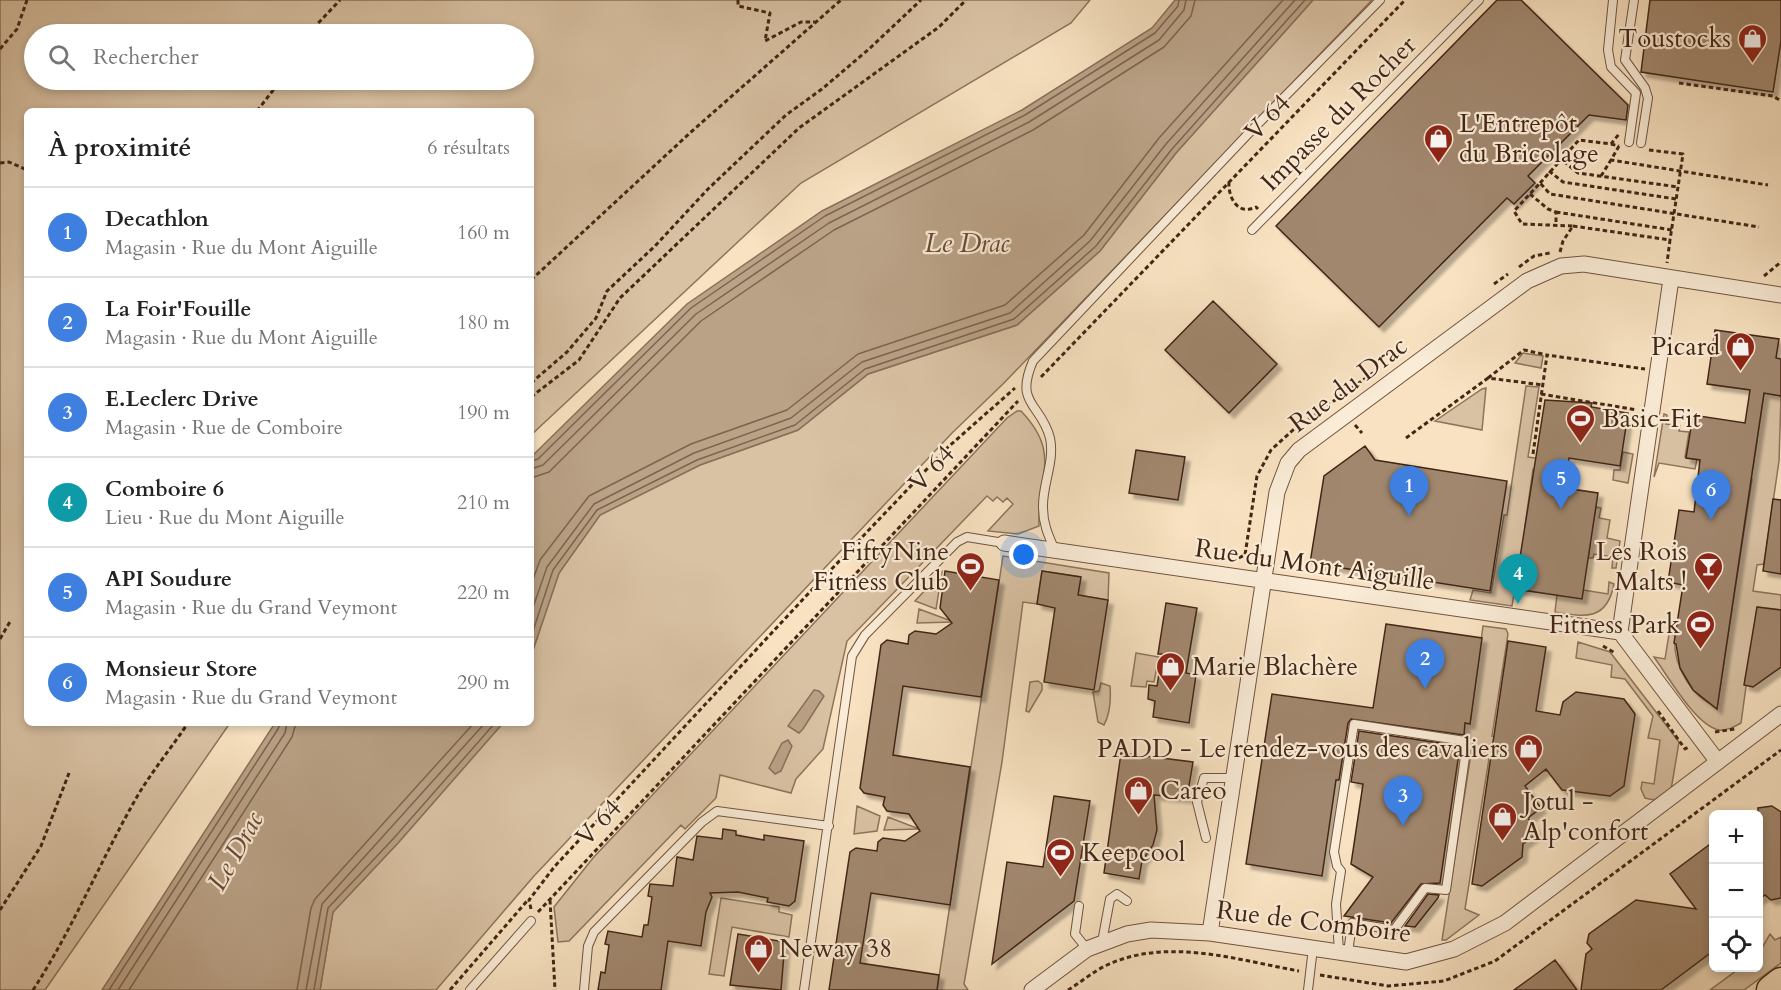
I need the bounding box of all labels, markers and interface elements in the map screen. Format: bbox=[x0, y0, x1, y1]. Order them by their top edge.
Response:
place label: Toustocks bbox=[1618, 21, 1731, 56]
shop icon: Toustocks bbox=[1736, 22, 1768, 64]
search box bbox=[24, 24, 534, 90]
street label: Impasse du Rocher bbox=[1253, 28, 1424, 199]
icon: search bbox=[45, 41, 78, 74]
text: Rechercher bbox=[93, 42, 198, 72]
street label: V 64 bbox=[1236, 86, 1298, 148]
place label: L'Entrepôt du Bricolage bbox=[1459, 106, 1599, 171]
shop icon: L'Entrepôt du Bricolage bbox=[1422, 122, 1454, 164]
text: À proximité bbox=[48, 130, 191, 165]
text: 6 résultats bbox=[427, 134, 510, 161]
text: Decathlon bbox=[105, 204, 209, 234]
text: 1 bbox=[62, 219, 73, 246]
text: 160 m bbox=[457, 219, 510, 246]
water label: Le Drac bbox=[924, 225, 1010, 262]
text: Magasin · Rue du Mont Aiguille bbox=[105, 234, 378, 261]
text: La Foir'Fouille bbox=[105, 294, 251, 324]
text: 2 bbox=[62, 309, 73, 336]
text: 180 m bbox=[457, 309, 510, 336]
text: Magasin · Rue du Mont Aiguille bbox=[105, 324, 378, 351]
street label: Rue du Drac bbox=[1282, 328, 1415, 440]
place label: Picard bbox=[1651, 329, 1720, 364]
shop icon: Picard bbox=[1725, 330, 1757, 372]
text: E.Leclerc Drive bbox=[105, 384, 259, 414]
text: 3 bbox=[62, 399, 73, 426]
text: 190 m bbox=[457, 399, 510, 426]
place label: Basic-Fit bbox=[1602, 401, 1701, 436]
sports icon: Basic-Fit bbox=[1565, 402, 1597, 444]
text: Magasin · Rue de Comboire bbox=[105, 414, 343, 441]
street label: V 64 bbox=[901, 437, 962, 500]
pin: 5 bbox=[1542, 460, 1580, 509]
pin: 1 bbox=[1390, 466, 1428, 516]
pin: 6 bbox=[1692, 470, 1730, 520]
text: Comboire 6 bbox=[105, 474, 224, 504]
text: 4 bbox=[62, 489, 73, 516]
text: 210 m bbox=[457, 489, 510, 516]
text: Lieu · Rue du Mont Aiguille bbox=[105, 504, 345, 531]
street label: Rue du Mont Aiguille bbox=[1193, 530, 1437, 599]
place label: FiftyNine Fitness Club bbox=[813, 534, 949, 599]
place label: Les Rois Malts ! bbox=[1596, 534, 1687, 599]
your location bbox=[1009, 540, 1038, 569]
sports icon: FiftyNine Fitness Club bbox=[954, 550, 986, 592]
bar icon: Les Rois Malts ! bbox=[1692, 550, 1724, 592]
pin: 4 bbox=[1498, 554, 1538, 604]
text: API Soudure bbox=[105, 564, 232, 594]
text: 5 bbox=[62, 579, 73, 606]
text: 220 m bbox=[457, 579, 510, 606]
text: Magasin · Rue du Grand Veymont bbox=[105, 594, 397, 621]
place label: Fitness Park bbox=[1549, 607, 1680, 642]
sports icon: Fitness Park bbox=[1685, 608, 1717, 650]
pin: 2 bbox=[1406, 640, 1444, 689]
place label: Marie Blachère bbox=[1192, 649, 1358, 684]
shop icon: Marie Blachère bbox=[1155, 650, 1187, 692]
text: Monsieur Store bbox=[105, 654, 257, 684]
text: 6 bbox=[62, 669, 73, 696]
text: 290 m bbox=[457, 669, 510, 696]
text: Magasin · Rue du Grand Veymont bbox=[105, 684, 397, 711]
place label: PADD - Le rendez-vous des cavaliers bbox=[1097, 731, 1508, 766]
shop icon: PADD - Le rendez-vous des cavaliers bbox=[1513, 732, 1545, 774]
place label: Careo bbox=[1160, 773, 1226, 808]
shop icon: Careo bbox=[1123, 774, 1155, 816]
pin: 3 bbox=[1384, 776, 1422, 826]
place label: Jotul - Alp'confort bbox=[1519, 784, 1648, 849]
street label: V 64 bbox=[568, 791, 629, 854]
shop icon: Jotul - Alp'confort bbox=[1486, 800, 1518, 842]
water label: Le Drac bbox=[199, 805, 272, 897]
map controls bbox=[1709, 810, 1763, 972]
button: + bbox=[1709, 810, 1763, 864]
place label: Keepcool bbox=[1082, 835, 1186, 870]
sports icon: Keepcool bbox=[1045, 836, 1077, 878]
button: − bbox=[1709, 864, 1763, 918]
street label: Rue de Comboire bbox=[1214, 892, 1413, 951]
button: locate bbox=[1709, 918, 1763, 972]
place label: Neway 38 bbox=[779, 931, 892, 966]
shop icon: Neway 38 bbox=[742, 932, 774, 974]

